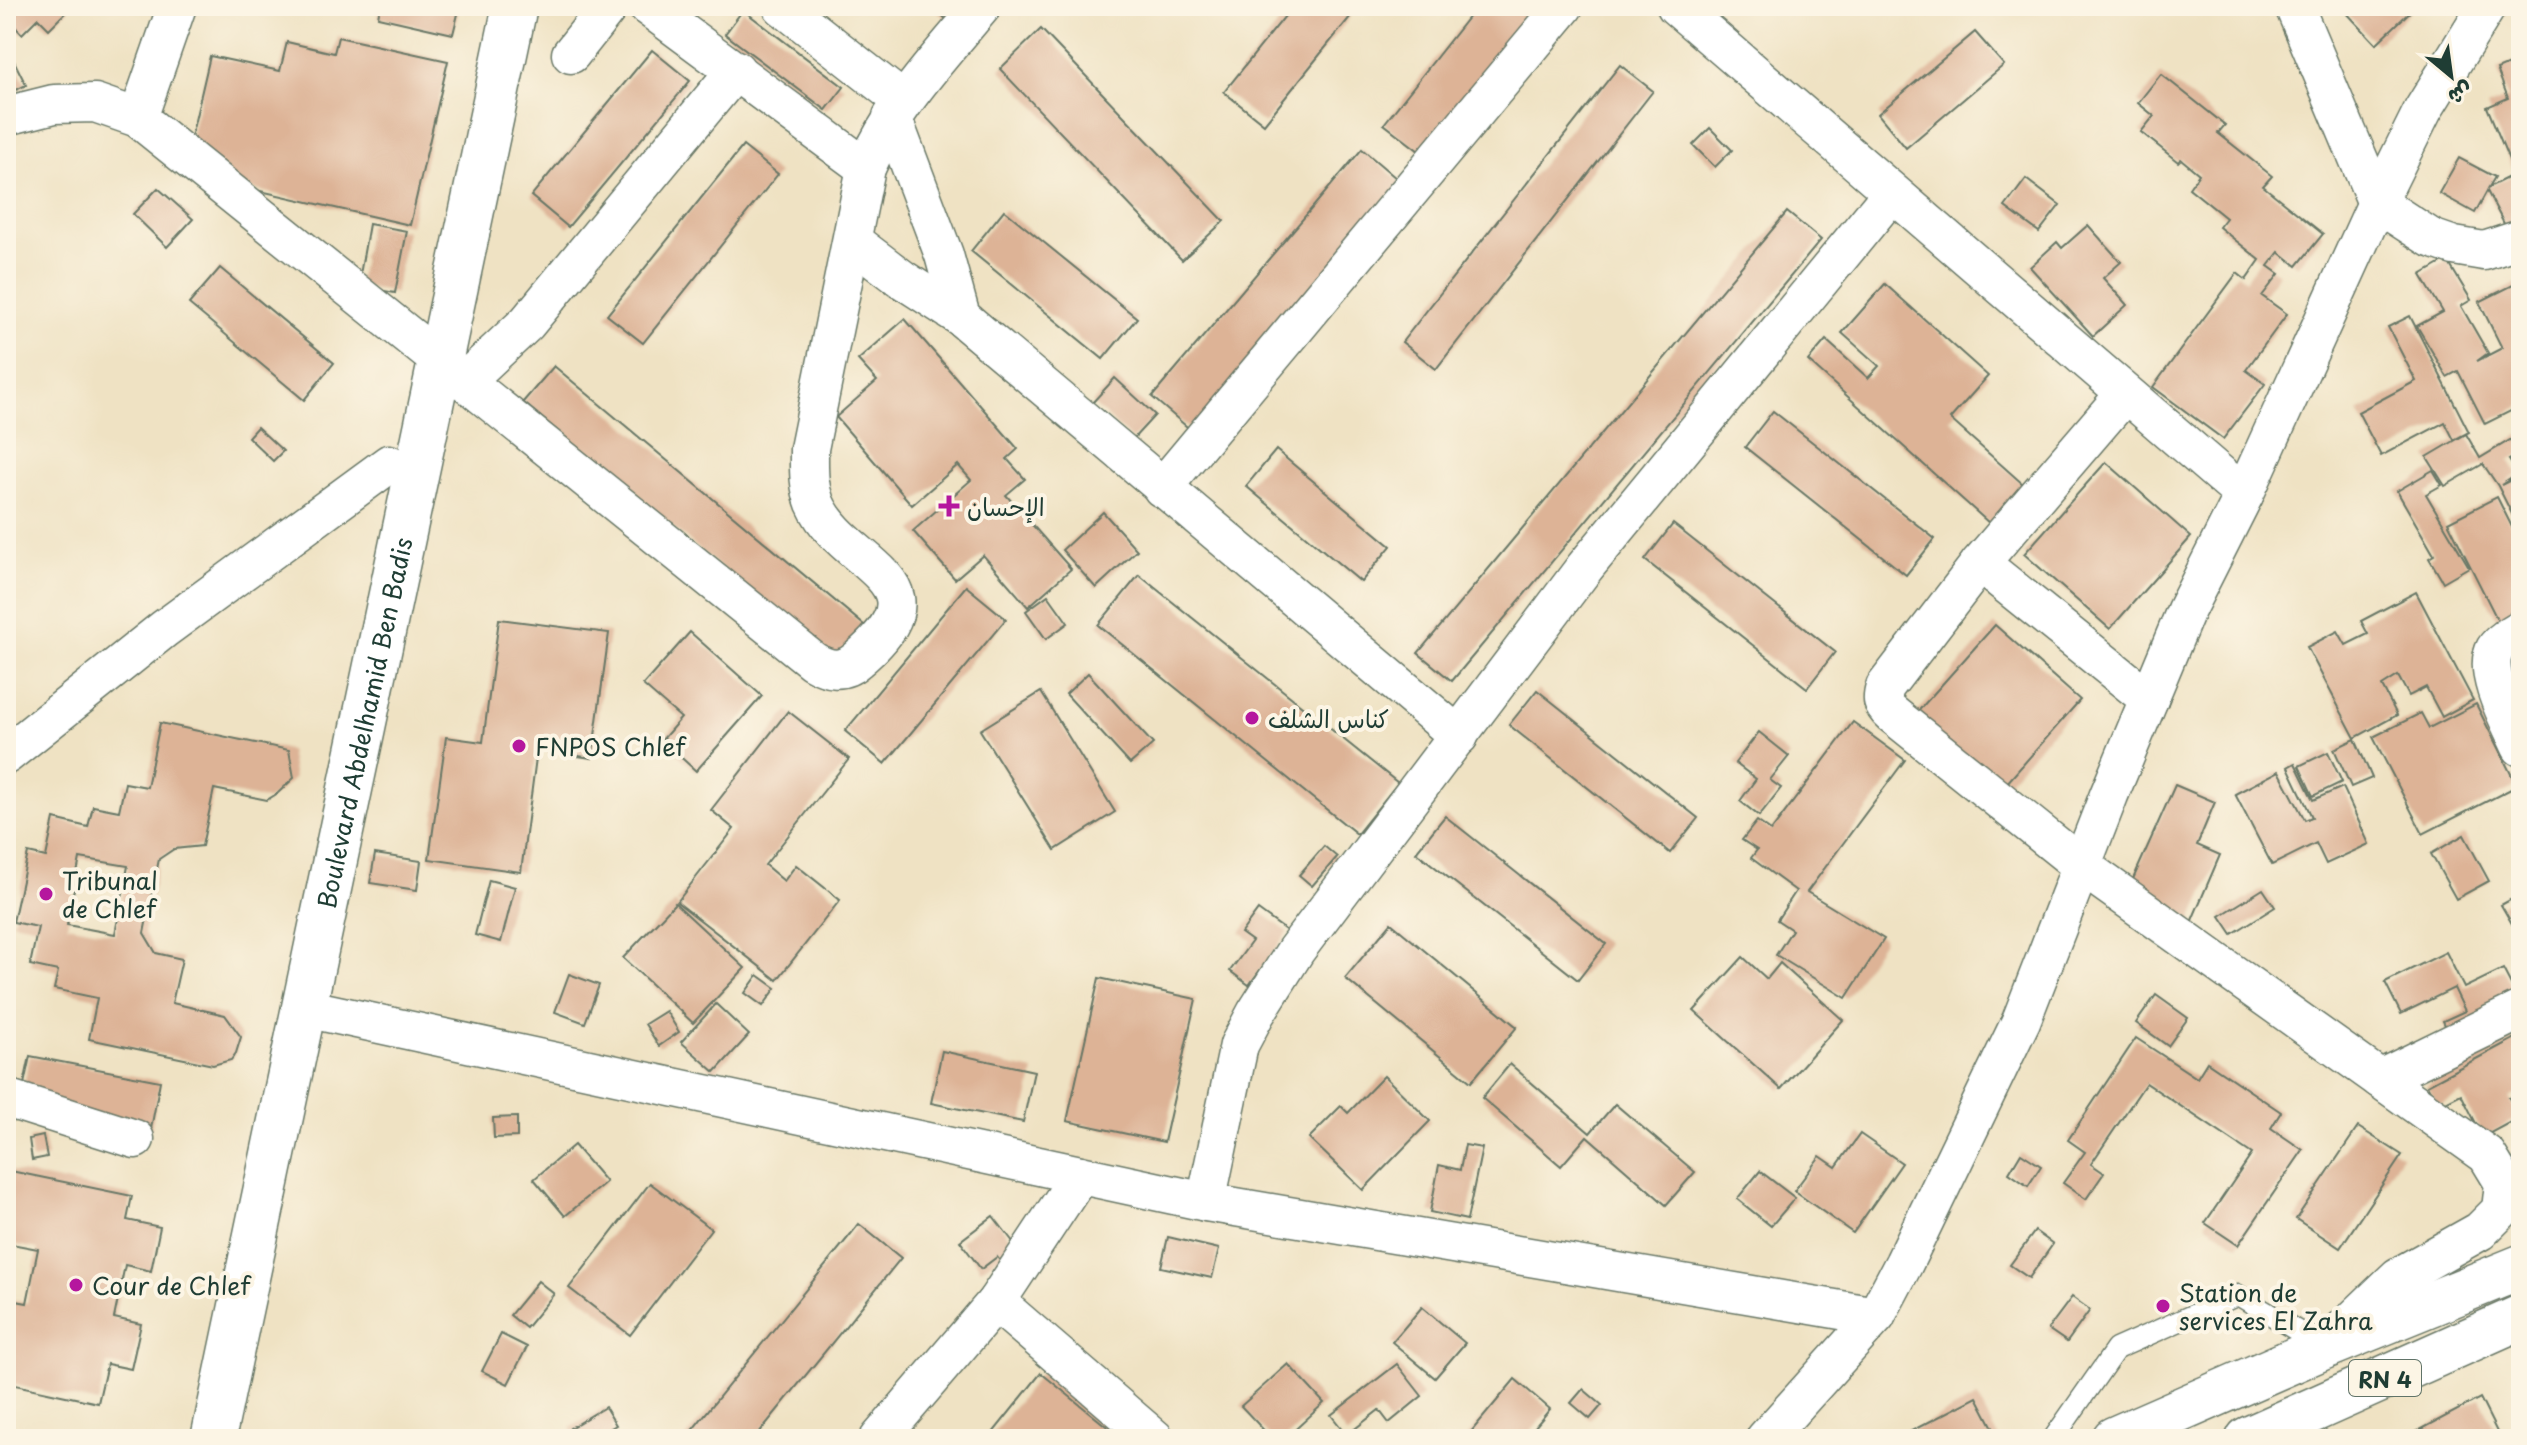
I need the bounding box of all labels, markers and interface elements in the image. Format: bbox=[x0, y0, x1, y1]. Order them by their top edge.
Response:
north arrow bbox=[2411, 36, 2491, 116]
text: ش bbox=[2443, 75, 2480, 115]
place label: الإحسان bbox=[967, 488, 1045, 524]
marker: الإحسان bbox=[938, 495, 960, 517]
street label: Boulevard Abdelhamid Ben Badis bbox=[307, 534, 421, 912]
place label: كناس الشلف bbox=[1268, 700, 1389, 736]
marker: كناس الشلف bbox=[1243, 709, 1261, 727]
place label: FNPOS Chlef bbox=[535, 728, 687, 764]
marker: FNPOS Chlef bbox=[510, 737, 528, 755]
place label: Tribunal de Chlef bbox=[62, 862, 158, 926]
marker: Tribunal de Chlef bbox=[37, 885, 55, 903]
place label: Cour de Chlef bbox=[92, 1267, 252, 1303]
place label: Station de services El Zahra bbox=[2179, 1274, 2373, 1338]
marker: Cour de Chlef bbox=[67, 1276, 85, 1294]
marker: Station de services El Zahra bbox=[2154, 1297, 2172, 1315]
road number: RN 4 bbox=[2349, 1360, 2421, 1396]

